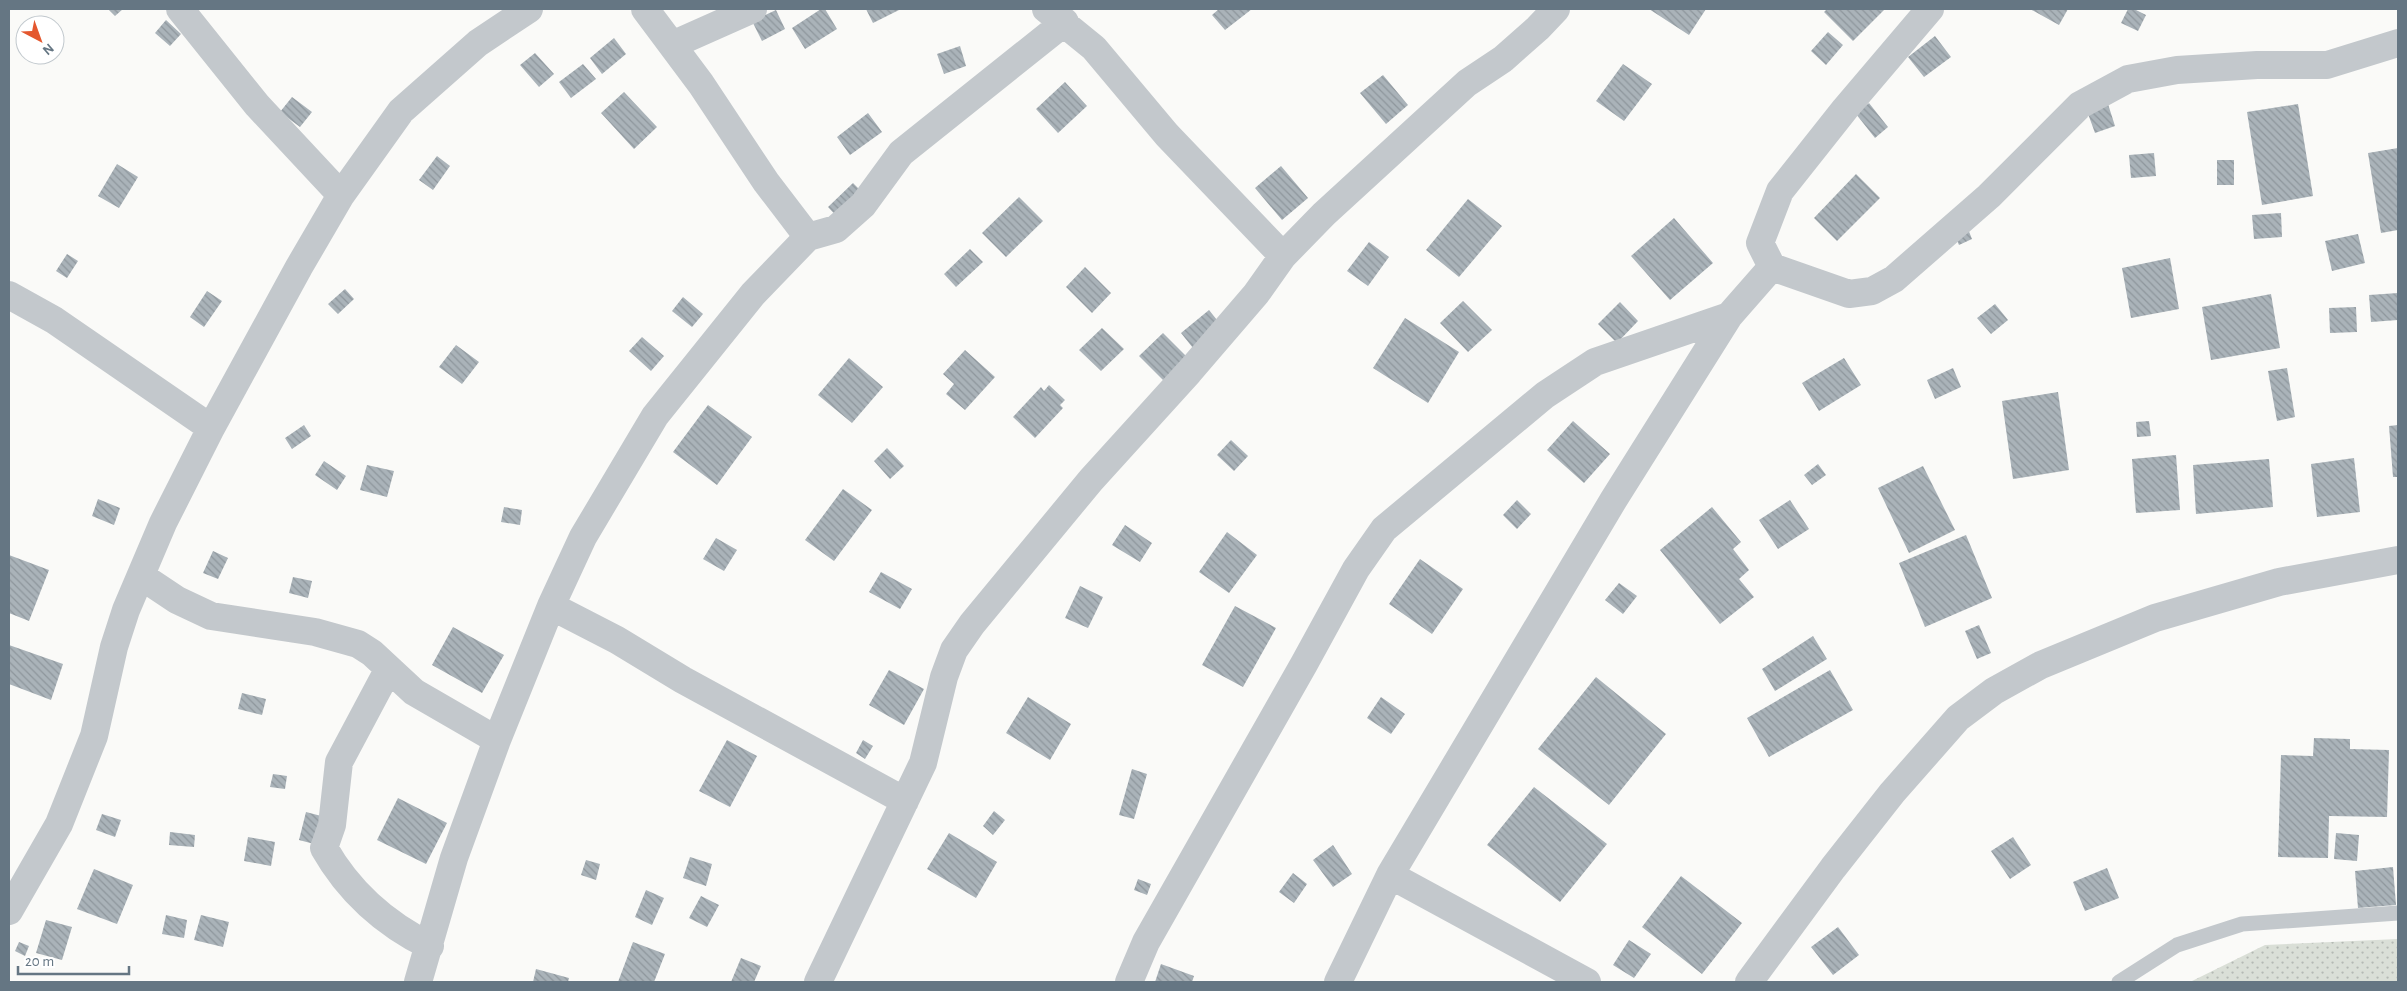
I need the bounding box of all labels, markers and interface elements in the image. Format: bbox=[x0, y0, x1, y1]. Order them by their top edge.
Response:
north arrow bbox=[15, 15, 65, 65]
text: N bbox=[40, 41, 56, 58]
scale bar bbox=[18, 944, 129, 976]
text: 20 m bbox=[25, 954, 54, 969]

